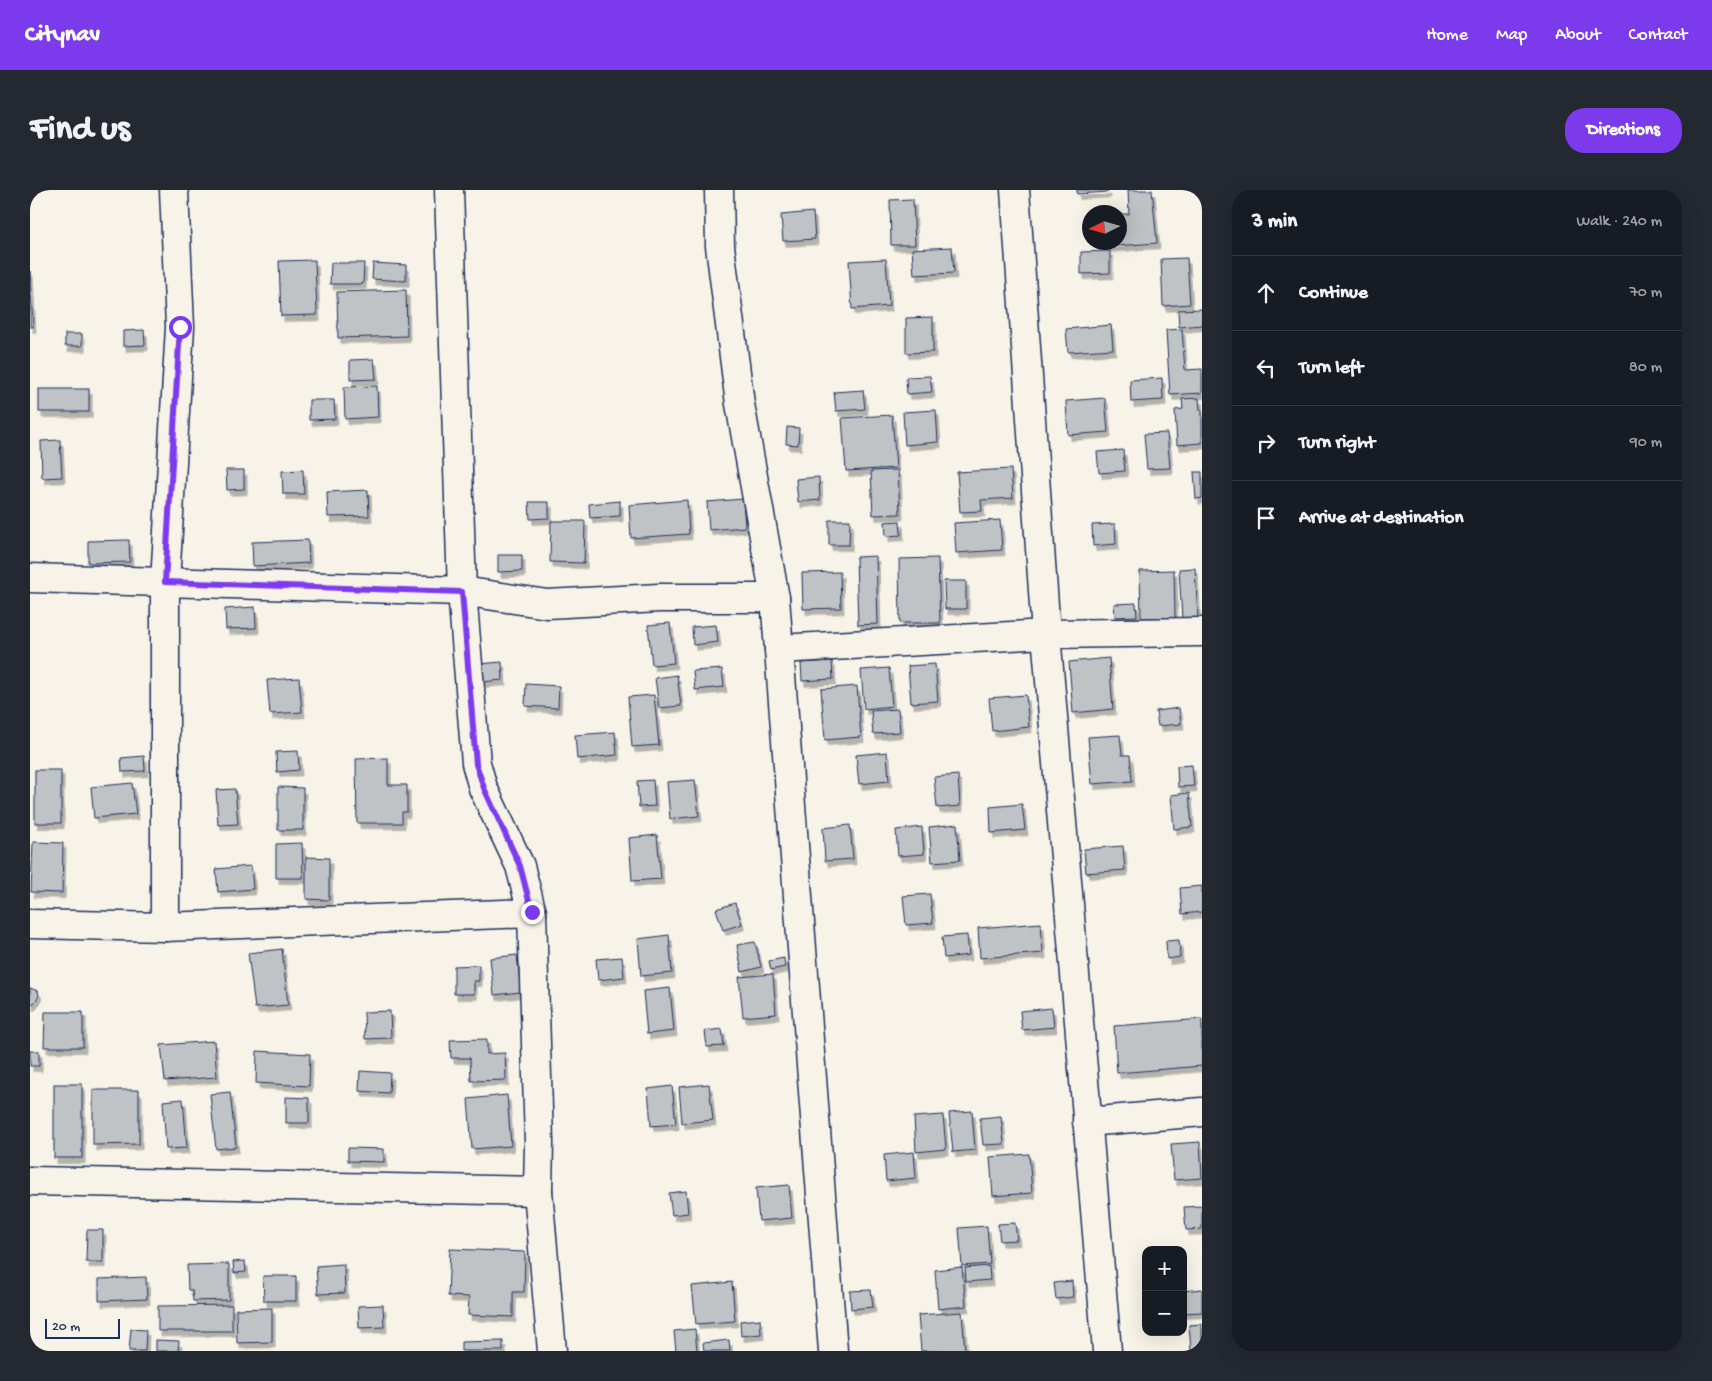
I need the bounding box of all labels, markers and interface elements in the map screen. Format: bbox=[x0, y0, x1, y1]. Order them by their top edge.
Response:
text: Citynav bbox=[25, 21, 100, 50]
text: Home bbox=[1426, 25, 1468, 46]
text: Map bbox=[1496, 25, 1527, 46]
text: About bbox=[1555, 25, 1601, 46]
text: Contact bbox=[1629, 25, 1687, 46]
button: Directions bbox=[1565, 108, 1682, 153]
text: Find us bbox=[30, 110, 130, 151]
north arrow bbox=[1082, 205, 1127, 250]
text: 3 min bbox=[1252, 210, 1297, 235]
text: Walk · 240 m bbox=[1577, 213, 1662, 232]
icon: ahead bbox=[1252, 279, 1280, 307]
text: Continue bbox=[1299, 282, 1368, 305]
text: 70 m bbox=[1629, 284, 1662, 303]
route start bbox=[169, 316, 192, 339]
icon: left bbox=[1252, 354, 1280, 382]
text: Turn left bbox=[1299, 357, 1363, 380]
text: 80 m bbox=[1629, 359, 1662, 378]
icon: right bbox=[1252, 429, 1280, 457]
text: Turn right bbox=[1299, 432, 1375, 455]
text: 90 m bbox=[1630, 434, 1662, 453]
icon: arrive bbox=[1252, 504, 1280, 532]
text: Arrive at destination bbox=[1299, 507, 1463, 530]
route end bbox=[521, 901, 544, 924]
map controls bbox=[1142, 1246, 1187, 1336]
button: + bbox=[1142, 1246, 1187, 1291]
button: − bbox=[1142, 1291, 1187, 1336]
scale bar bbox=[45, 1316, 120, 1339]
text: 20 m bbox=[52, 1319, 80, 1336]

